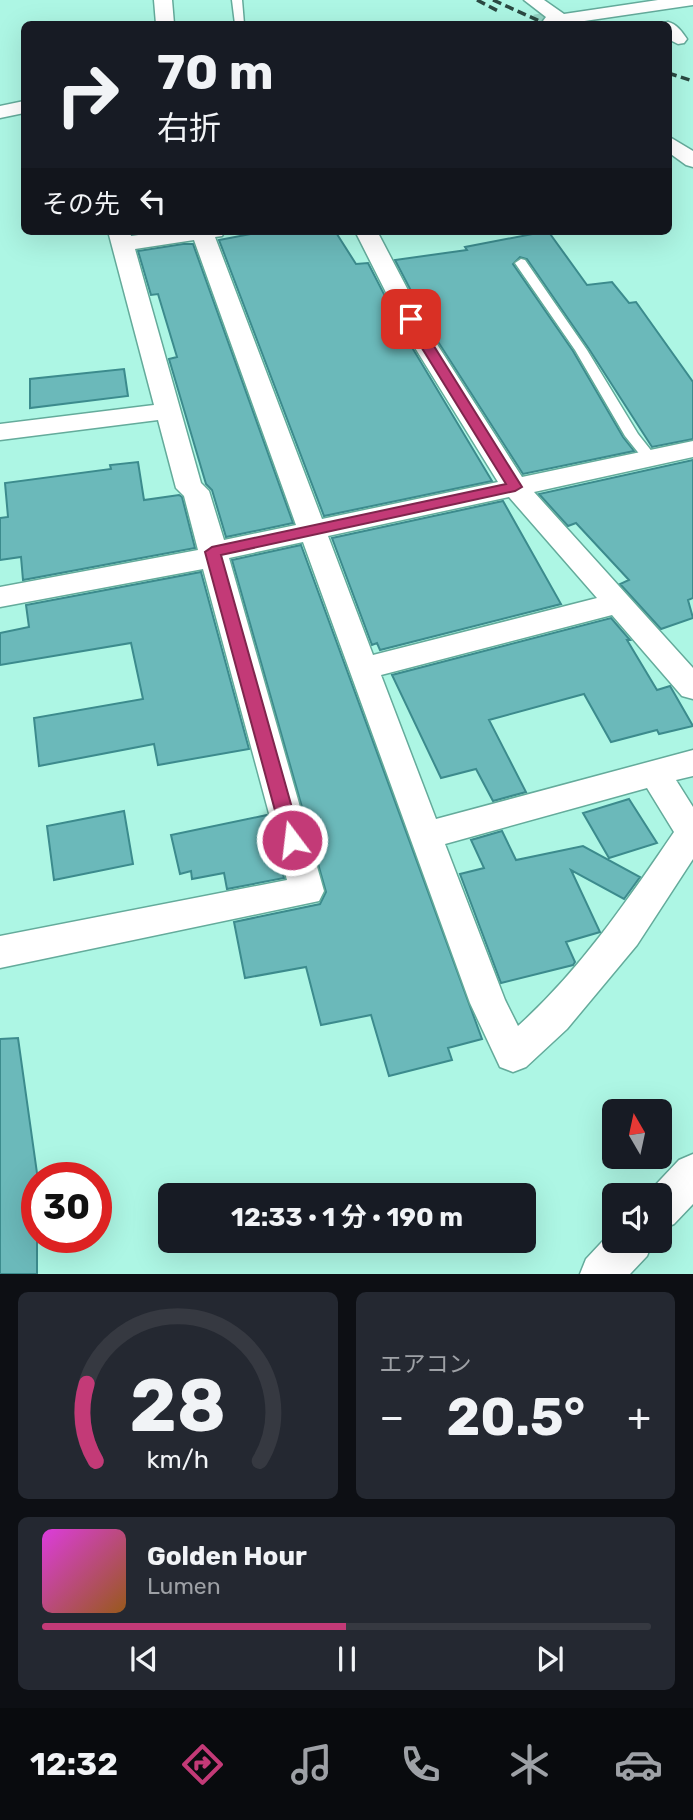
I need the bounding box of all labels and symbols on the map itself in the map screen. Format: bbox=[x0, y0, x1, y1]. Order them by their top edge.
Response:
pin bbox=[381, 289, 441, 349]
position arrow bbox=[255, 803, 329, 877]
north arrow bbox=[602, 1099, 672, 1169]
speed limit sign: 30 bbox=[21, 1162, 112, 1253]

